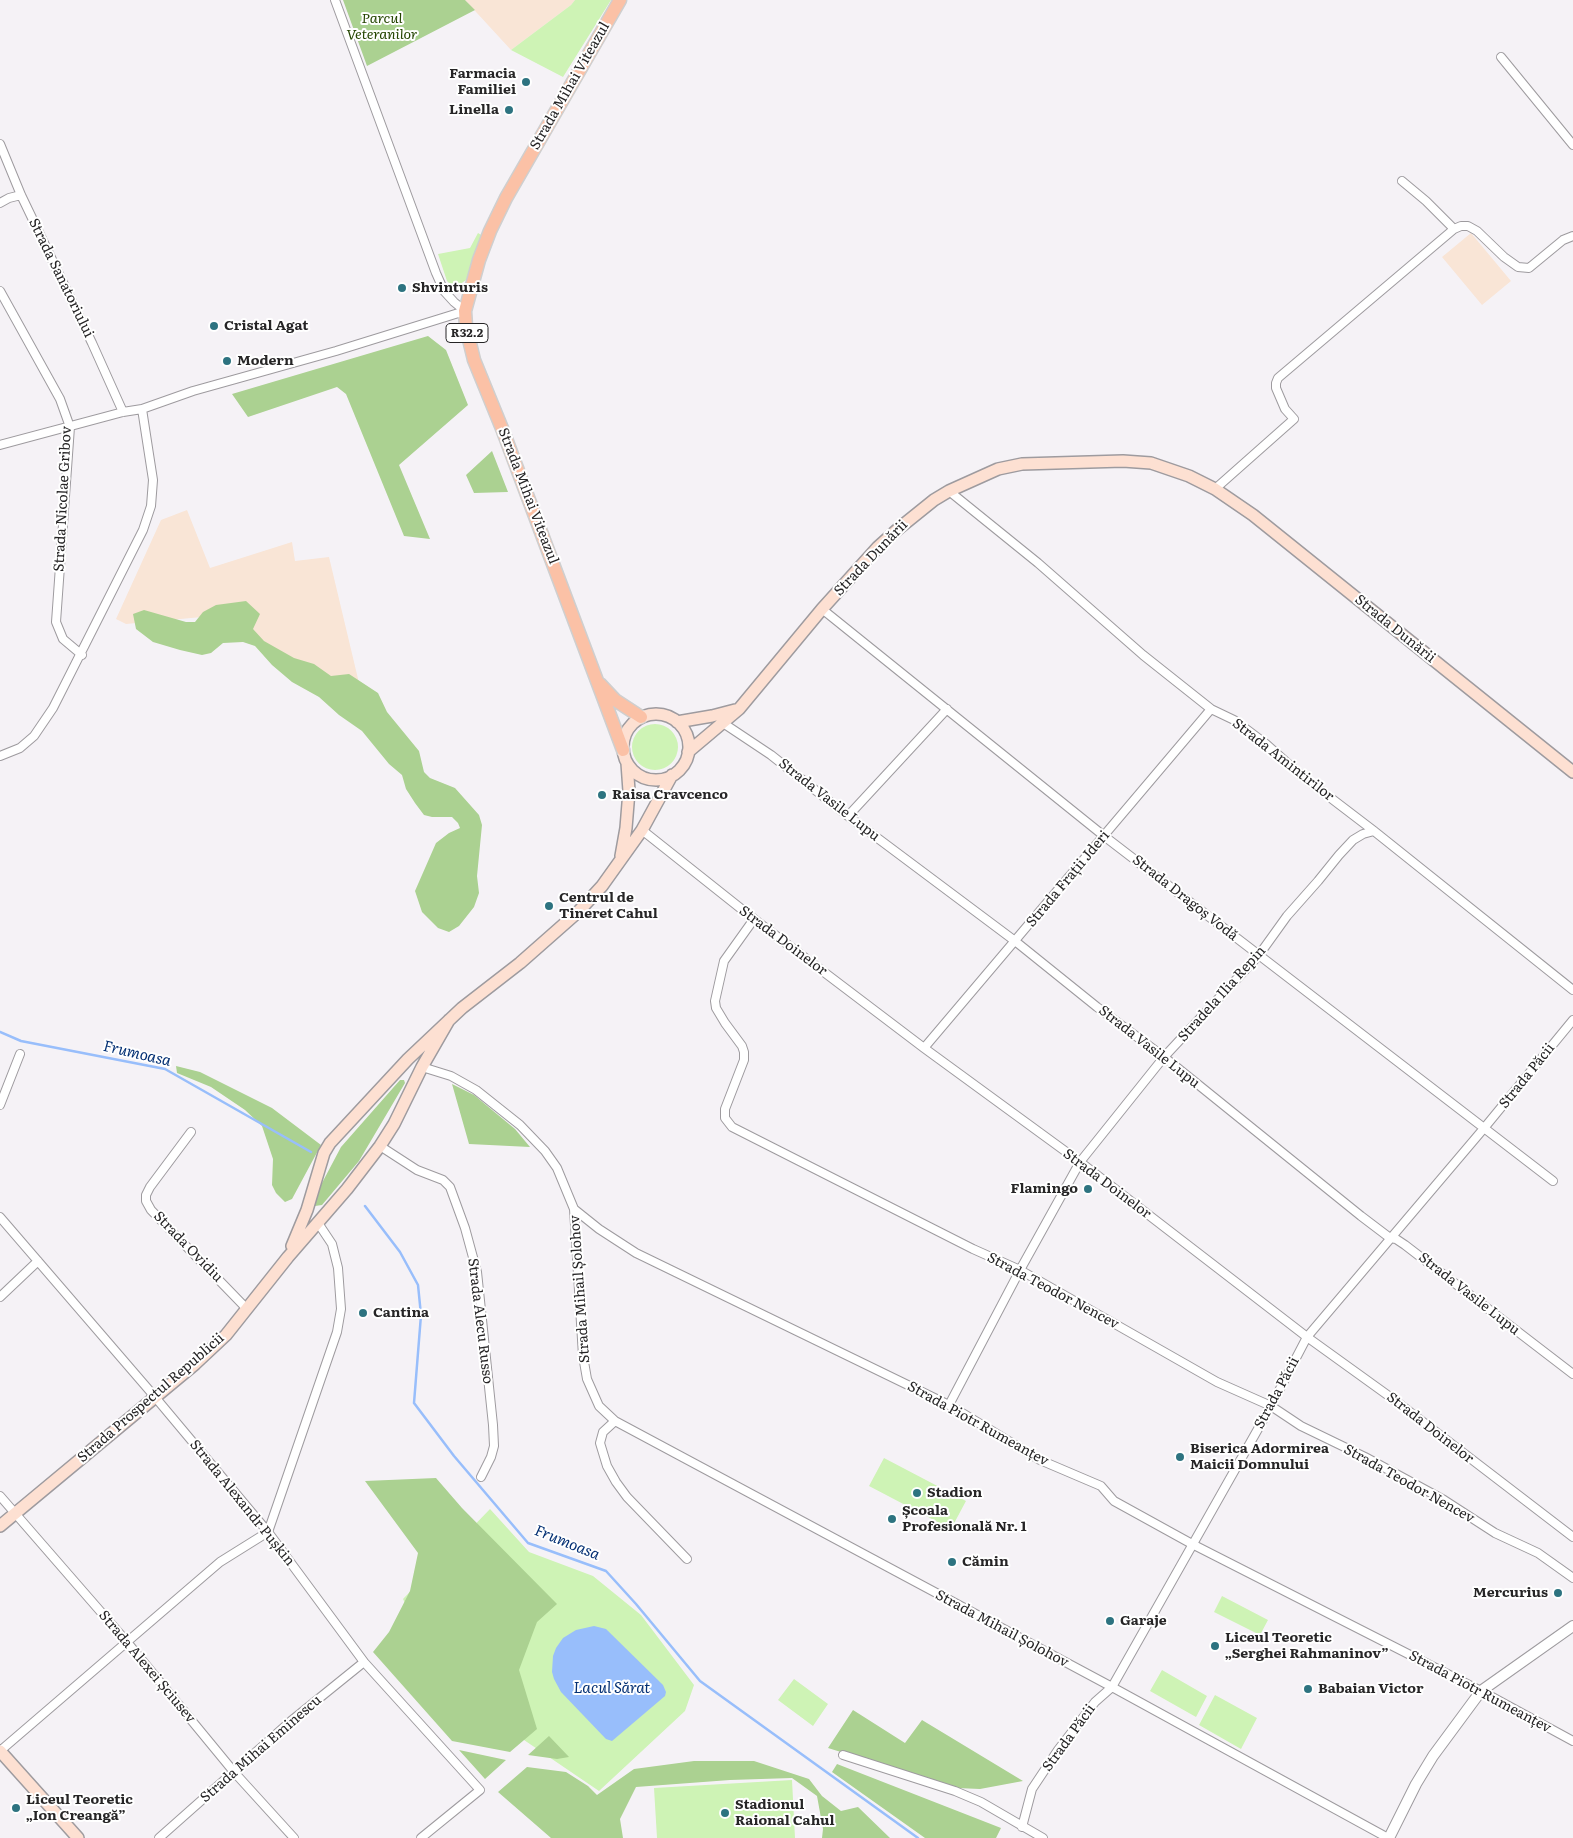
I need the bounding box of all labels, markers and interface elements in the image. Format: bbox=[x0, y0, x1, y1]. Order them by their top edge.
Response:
park label: Parcul Veteranilor bbox=[347, 11, 417, 44]
street label: Strada Mihai Viteazul bbox=[527, 19, 613, 153]
place label: Farmacia Familiei bbox=[449, 66, 516, 98]
marker: Farmacia Familiei bbox=[520, 76, 532, 88]
place label: Linella bbox=[449, 102, 499, 118]
marker: Linella bbox=[503, 104, 515, 116]
street label: Strada Sanatoriului bbox=[25, 216, 97, 340]
place label: Shvinturis bbox=[412, 280, 488, 296]
marker: Shvinturis bbox=[396, 282, 408, 294]
place label: Cristal Agat bbox=[224, 318, 308, 334]
marker: Cristal Agat bbox=[208, 320, 220, 332]
road number: R32.2 bbox=[446, 323, 488, 342]
place label: Modern bbox=[237, 353, 294, 369]
marker: Modern bbox=[221, 355, 233, 367]
street label: Strada Mihai Viteazul bbox=[494, 425, 562, 567]
street label: Strada Nicolae Gribov bbox=[51, 426, 75, 572]
street label: Strada Dunării bbox=[831, 517, 911, 599]
street label: Strada Dunării bbox=[1351, 591, 1439, 667]
street label: Strada Amintirilor bbox=[1229, 715, 1337, 805]
street label: Strada Vasile Lupu bbox=[775, 755, 883, 845]
place label: Raisa Cravcenco bbox=[612, 787, 728, 803]
marker: Raisa Cravcenco bbox=[596, 789, 608, 801]
street label: Strada Frații Jderi bbox=[1023, 827, 1113, 931]
street label: Strada Dragoș Vodă bbox=[1129, 852, 1241, 944]
place label: Centrul de Tineret Cahul bbox=[559, 890, 658, 922]
marker: Centrul de Tineret Cahul bbox=[543, 900, 555, 912]
street label: Strada Doinelor bbox=[736, 903, 830, 979]
street label: Stradela Ilia Repin bbox=[1175, 943, 1269, 1045]
street label: Strada Vasile Lupu bbox=[1095, 1002, 1203, 1092]
water label: Frumoasa bbox=[101, 1037, 173, 1071]
street label: Strada Păcii bbox=[1496, 1040, 1558, 1112]
street label: Strada Doinelor bbox=[1060, 1146, 1154, 1222]
place label: Flamingo bbox=[1011, 1181, 1078, 1197]
marker: Flamingo bbox=[1082, 1183, 1094, 1195]
street label: Strada Ovidiu bbox=[150, 1208, 226, 1286]
street label: Strada Mihail Șolohov bbox=[566, 1214, 594, 1364]
street label: Strada Teodor Nencev bbox=[984, 1249, 1122, 1333]
street label: Strada Vasile Lupu bbox=[1415, 1249, 1523, 1339]
street label: Strada Alecu Russo bbox=[464, 1257, 496, 1385]
place label: Cantina bbox=[373, 1305, 429, 1321]
marker: Cantina bbox=[357, 1307, 369, 1319]
street label: Strada Prospectul Republicii bbox=[74, 1330, 228, 1466]
street label: Strada Păcii bbox=[1251, 1354, 1303, 1432]
street label: Strada Piotr Rumeanțev bbox=[904, 1378, 1052, 1470]
street label: Strada Doinelor bbox=[1383, 1389, 1477, 1467]
street label: Strada Alexandr Pușkin bbox=[186, 1437, 298, 1569]
place label: Biserica Adormirea Maicii Domnului bbox=[1190, 1441, 1329, 1474]
street label: Strada Teodor Nencev bbox=[1341, 1441, 1477, 1527]
marker: Biserica Adormirea Maicii Domnului bbox=[1174, 1451, 1186, 1463]
place label: Stadion bbox=[927, 1485, 982, 1501]
marker: Stadion bbox=[911, 1487, 923, 1499]
place label: Școala Profesională Nr. 1 bbox=[902, 1503, 1027, 1535]
marker: Școala Profesională Nr. 1 bbox=[886, 1513, 898, 1525]
water label: Frumoasa bbox=[532, 1522, 602, 1564]
place label: Cămin bbox=[962, 1554, 1009, 1570]
marker: Cămin bbox=[946, 1556, 958, 1568]
place label: Mercurius bbox=[1473, 1585, 1548, 1601]
street label: Strada Mihail Șolohov bbox=[932, 1587, 1072, 1671]
marker: Mercurius bbox=[1552, 1587, 1564, 1599]
street label: Strada Alexei Șciusev bbox=[95, 1607, 199, 1727]
place label: Garaje bbox=[1120, 1613, 1167, 1629]
marker: Garaje bbox=[1104, 1615, 1116, 1627]
place label: Liceul Teoretic „Serghei Rahmaninov” bbox=[1225, 1630, 1389, 1662]
marker: Liceul Teoretic „Serghei Rahmaninov” bbox=[1209, 1640, 1221, 1652]
street label: Strada Piotr Rumeanțev bbox=[1406, 1647, 1554, 1737]
water label: Lacul Sărat bbox=[574, 1680, 650, 1698]
place label: Babaian Victor bbox=[1318, 1681, 1424, 1697]
marker: Babaian Victor bbox=[1302, 1683, 1314, 1695]
street label: Strada Mihai Eminescu bbox=[197, 1692, 325, 1806]
street label: Strada Păcii bbox=[1039, 1701, 1099, 1775]
place label: Liceul Teoretic „Ion Creangă” bbox=[26, 1792, 133, 1824]
place label: Stadionul Raional Cahul bbox=[735, 1797, 835, 1830]
marker: Liceul Teoretic „Ion Creangă” bbox=[10, 1802, 22, 1814]
marker: Stadionul Raional Cahul bbox=[719, 1807, 731, 1819]

